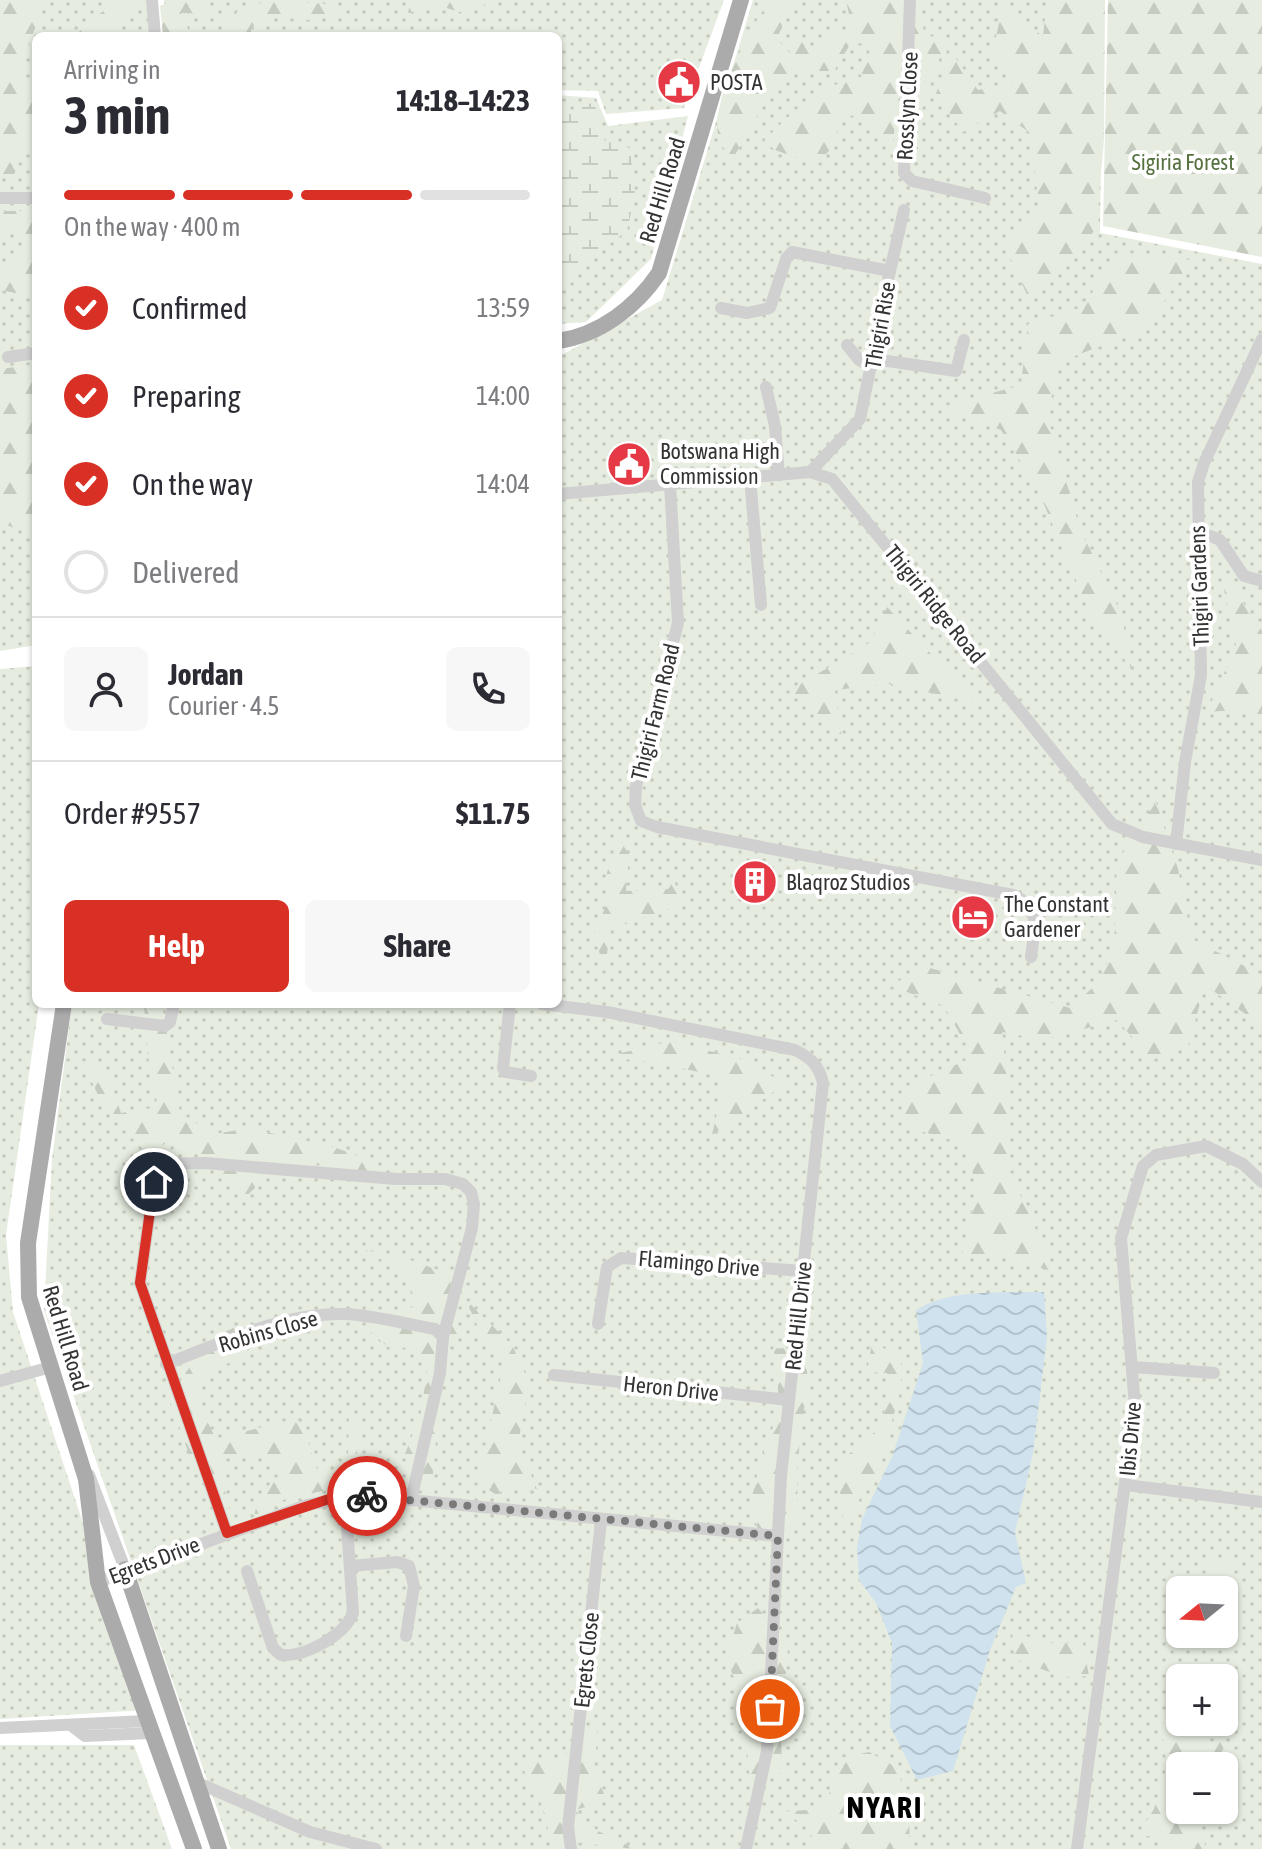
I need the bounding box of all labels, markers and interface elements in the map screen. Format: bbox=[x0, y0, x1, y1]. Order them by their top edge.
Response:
street label: Rosslyn Close bbox=[891, 51, 923, 161]
text: Arriving in bbox=[64, 55, 161, 85]
public building icon: POSTA bbox=[655, 58, 703, 106]
place label: POSTA bbox=[710, 69, 763, 95]
text: 14:18–14:23 bbox=[396, 83, 530, 117]
text: 3 min bbox=[64, 85, 170, 145]
street label: Red Hill Road bbox=[634, 134, 690, 246]
park label: Sigiria Forest bbox=[1132, 149, 1234, 175]
text: On the way · 400 m bbox=[64, 212, 241, 242]
street label: Thigiri Rise bbox=[860, 279, 900, 371]
icon: check bbox=[64, 286, 108, 330]
text: Confirmed bbox=[132, 291, 247, 325]
text: 13:59 bbox=[476, 293, 530, 323]
icon: check bbox=[64, 374, 108, 418]
text: Preparing bbox=[132, 379, 241, 413]
text: 14:00 bbox=[476, 381, 530, 411]
place label: Botswana High Commission bbox=[660, 438, 780, 489]
public building icon: Botswana High Commission bbox=[605, 440, 653, 488]
icon: check bbox=[64, 462, 108, 506]
text: On the way bbox=[132, 467, 253, 501]
text: 14:04 bbox=[476, 469, 530, 499]
street label: Thigiri Gardens bbox=[1184, 525, 1214, 647]
street label: Thigiri Ridge Road bbox=[879, 540, 991, 668]
text: Delivered bbox=[132, 555, 240, 589]
street label: Thigiri Farm Road bbox=[625, 641, 685, 783]
button: person bbox=[64, 647, 148, 731]
button: phone bbox=[446, 647, 530, 731]
text: Jordan bbox=[168, 657, 243, 691]
text: Courier · 4.5 bbox=[168, 691, 279, 721]
text: Order #9557 bbox=[64, 796, 201, 830]
text: $11.75 bbox=[456, 796, 530, 830]
building icon: Blaqroz Studios bbox=[731, 858, 779, 906]
place label: Blaqroz Studios bbox=[786, 869, 910, 895]
place label: The Constant Gardener bbox=[1004, 891, 1109, 942]
hotel icon: The Constant Gardener bbox=[949, 893, 997, 941]
button: Help bbox=[64, 900, 289, 992]
button: Share bbox=[305, 900, 530, 992]
pin bbox=[120, 1148, 188, 1216]
icon: home bbox=[132, 1160, 176, 1204]
street label: Flamingo Drive bbox=[637, 1245, 761, 1281]
street label: Red Hill Drive bbox=[779, 1260, 817, 1372]
street label: Red Hill Road bbox=[38, 1282, 94, 1394]
street label: Robins Close bbox=[215, 1304, 321, 1358]
street label: Heron Drive bbox=[622, 1370, 720, 1406]
street label: Ibis Drive bbox=[1114, 1401, 1146, 1477]
courier bbox=[327, 1456, 407, 1536]
icon: bike bbox=[345, 1474, 389, 1518]
street label: Egrets Drive bbox=[105, 1531, 203, 1589]
north arrow bbox=[1166, 1576, 1238, 1648]
map controls bbox=[1166, 1576, 1238, 1824]
street label: Egrets Close bbox=[568, 1611, 604, 1709]
button: + bbox=[1166, 1664, 1238, 1736]
pin bbox=[736, 1675, 804, 1743]
icon: bag bbox=[748, 1687, 792, 1731]
button: − bbox=[1166, 1752, 1238, 1824]
district label: NYARI bbox=[847, 1790, 923, 1824]

